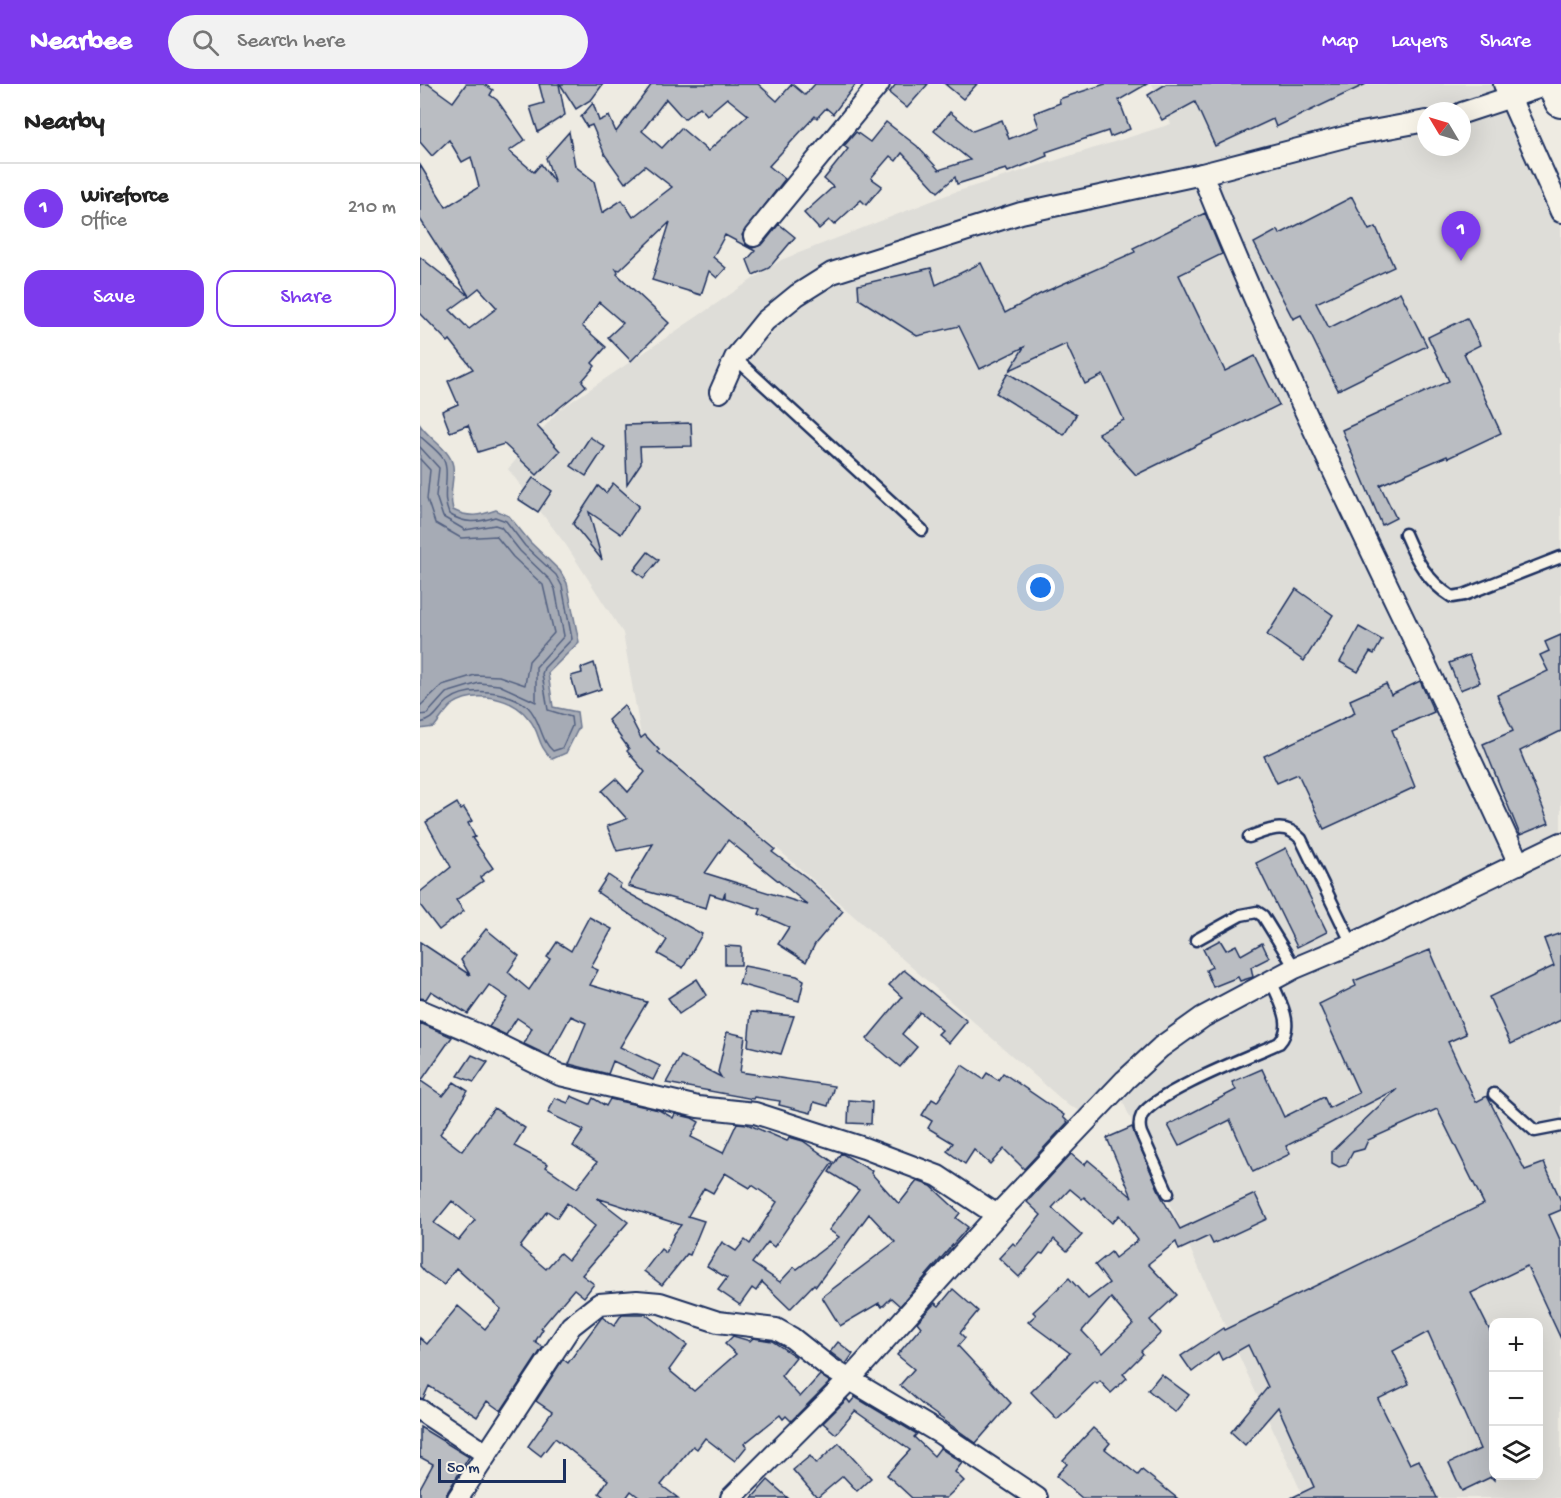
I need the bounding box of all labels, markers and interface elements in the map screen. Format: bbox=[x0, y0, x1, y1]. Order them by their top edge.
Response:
search box bbox=[168, 15, 588, 69]
text: Nearbee bbox=[30, 26, 132, 59]
icon: search bbox=[189, 26, 222, 59]
text: Search here bbox=[237, 29, 345, 55]
text: Map bbox=[1322, 30, 1358, 55]
text: Layers bbox=[1391, 30, 1447, 55]
text: Share bbox=[1480, 30, 1531, 55]
north arrow bbox=[1417, 102, 1471, 156]
text: Nearby bbox=[24, 108, 105, 139]
text: Wireforce bbox=[81, 184, 168, 210]
text: 1 bbox=[39, 197, 48, 220]
text: 210 m bbox=[348, 197, 396, 220]
text: Office bbox=[81, 210, 127, 233]
pin: 1 bbox=[1442, 212, 1480, 261]
button: Save bbox=[24, 270, 204, 327]
button: Share bbox=[216, 270, 396, 327]
your location bbox=[1026, 573, 1055, 602]
map controls bbox=[1489, 1318, 1543, 1480]
button: + bbox=[1489, 1318, 1543, 1372]
button: − bbox=[1489, 1372, 1543, 1426]
button: layers bbox=[1489, 1426, 1543, 1480]
scale bar bbox=[438, 1456, 566, 1484]
text: 50 m bbox=[447, 1460, 480, 1479]

